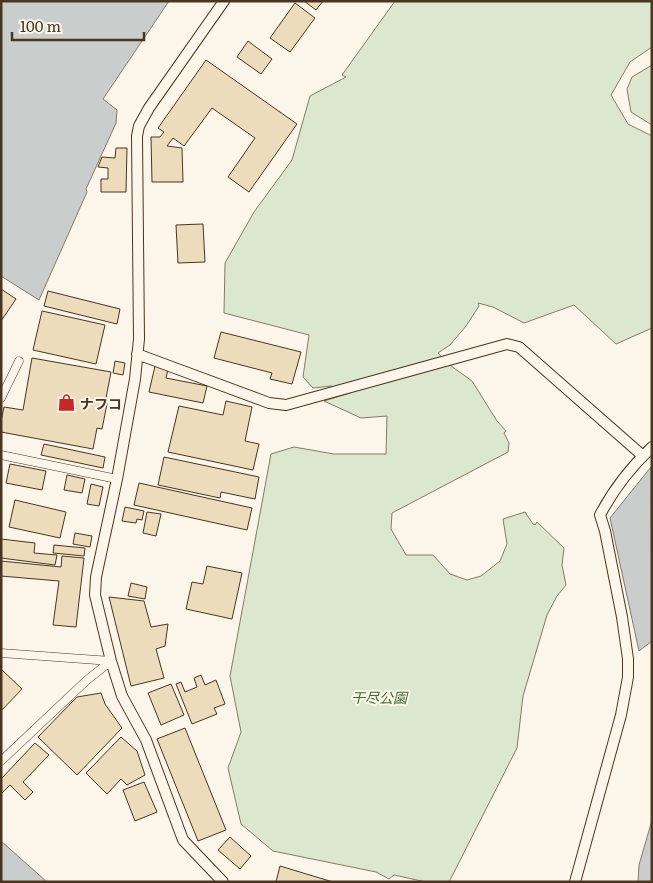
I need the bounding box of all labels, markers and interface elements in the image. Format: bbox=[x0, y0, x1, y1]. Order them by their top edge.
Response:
scale bar bbox=[12, 10, 145, 42]
text: 100 m bbox=[20, 14, 61, 37]
shop icon: ナフコ bbox=[56, 393, 76, 413]
place label: ナフコ bbox=[80, 393, 122, 413]
park label: 干尽公園 bbox=[351, 687, 409, 707]

